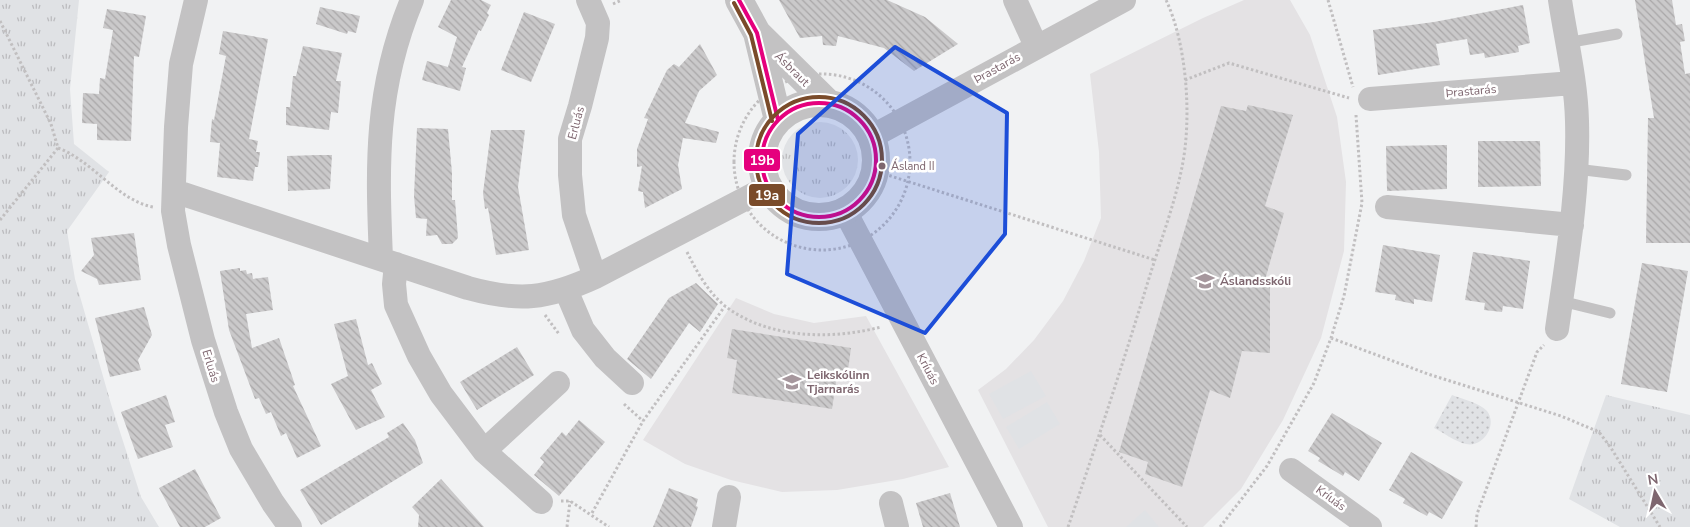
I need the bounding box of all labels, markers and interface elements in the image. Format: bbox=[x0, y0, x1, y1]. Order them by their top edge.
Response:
street label: Ásbraut bbox=[771, 48, 813, 90]
street label: Þrastarás bbox=[971, 49, 1023, 87]
street label: Þrastarás bbox=[1445, 81, 1497, 101]
street label: Erluás bbox=[564, 104, 588, 141]
line badge: 19b bbox=[743, 148, 781, 172]
text: 19b bbox=[749, 151, 775, 170]
place label: Ásland II bbox=[891, 158, 934, 174]
marker: Ásland II bbox=[877, 161, 887, 171]
line badge: 19a bbox=[748, 183, 786, 207]
text: 19a bbox=[755, 186, 779, 205]
school or university icon: Áslandsskóli bbox=[1194, 270, 1216, 292]
place label: Áslandsskóli bbox=[1220, 273, 1291, 289]
street label: Erluás bbox=[198, 348, 224, 385]
street label: Kríuás bbox=[913, 350, 943, 388]
place label: Leikskólinn Tjarnarás bbox=[807, 367, 870, 397]
school or university icon: Leikskólinn Tjarnarás bbox=[781, 371, 803, 393]
north arrow bbox=[1630, 467, 1680, 517]
text: N bbox=[1646, 469, 1660, 490]
street label: Kríuás bbox=[1313, 482, 1349, 514]

